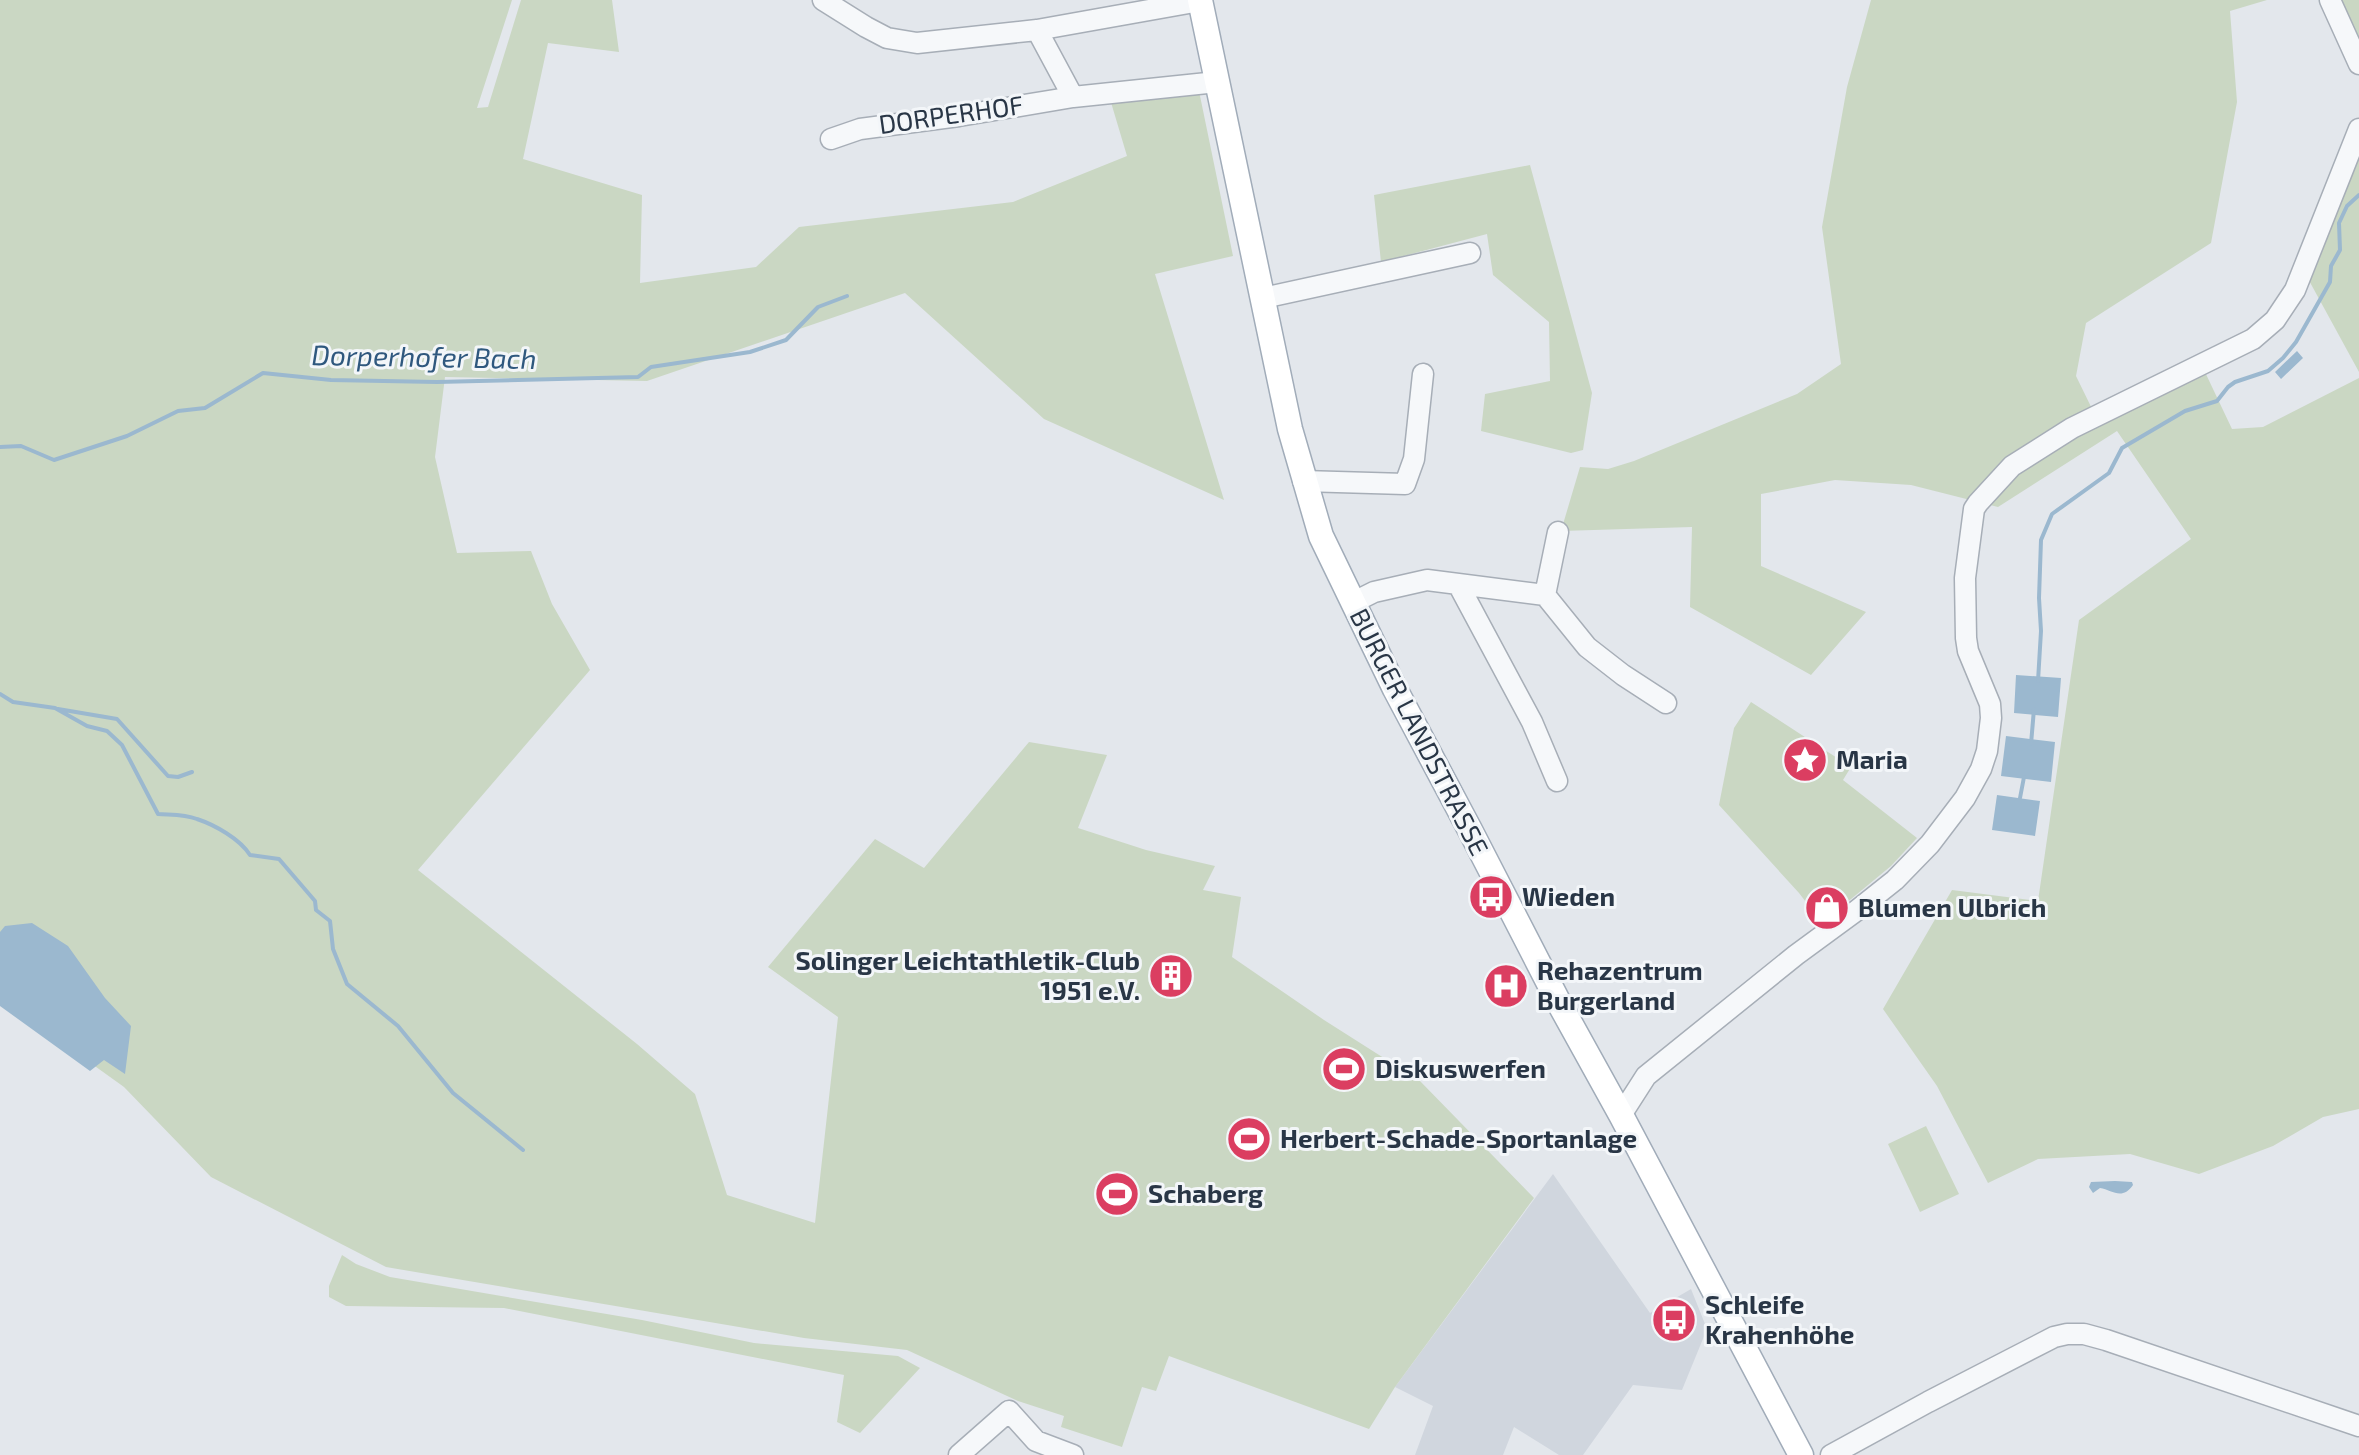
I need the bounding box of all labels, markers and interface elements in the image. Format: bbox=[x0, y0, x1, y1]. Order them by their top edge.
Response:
street label: DORPERHOF bbox=[877, 88, 1025, 139]
water label: Dorperhofer Bach bbox=[311, 337, 537, 375]
street label: BURGER LANDSTRASSE bbox=[1345, 603, 1496, 860]
place icon: Maria bbox=[1781, 736, 1829, 784]
place label: Maria bbox=[1836, 743, 1908, 774]
bus stop icon: Wieden bbox=[1467, 873, 1515, 921]
place label: Wieden bbox=[1522, 880, 1615, 911]
shop icon: Blumen Ulbrich bbox=[1803, 884, 1851, 932]
place label: Blumen Ulbrich bbox=[1858, 891, 2046, 922]
place label: Solinger Leichtathletik-Club 1951 e.V. bbox=[795, 944, 1140, 1005]
building icon: Solinger Leichtathletik-Club 1951 e.V. bbox=[1147, 952, 1195, 1000]
place label: Rehazentrum Burgerland bbox=[1537, 954, 1703, 1015]
hospital icon: Rehazentrum Burgerland bbox=[1482, 962, 1530, 1010]
sports icon: Diskuswerfen bbox=[1320, 1045, 1368, 1093]
place label: Diskuswerfen bbox=[1375, 1052, 1546, 1083]
sports icon: Herbert-Schade-Sportanlage bbox=[1225, 1115, 1273, 1163]
place label: Herbert-Schade-Sportanlage bbox=[1280, 1122, 1637, 1153]
sports icon: Schaberg bbox=[1093, 1170, 1141, 1218]
place label: Schaberg bbox=[1148, 1177, 1263, 1208]
place label: Schleife Krahenhöhe bbox=[1705, 1288, 1855, 1349]
bus stop icon: Schleife Krahenhöhe bbox=[1650, 1296, 1698, 1344]

